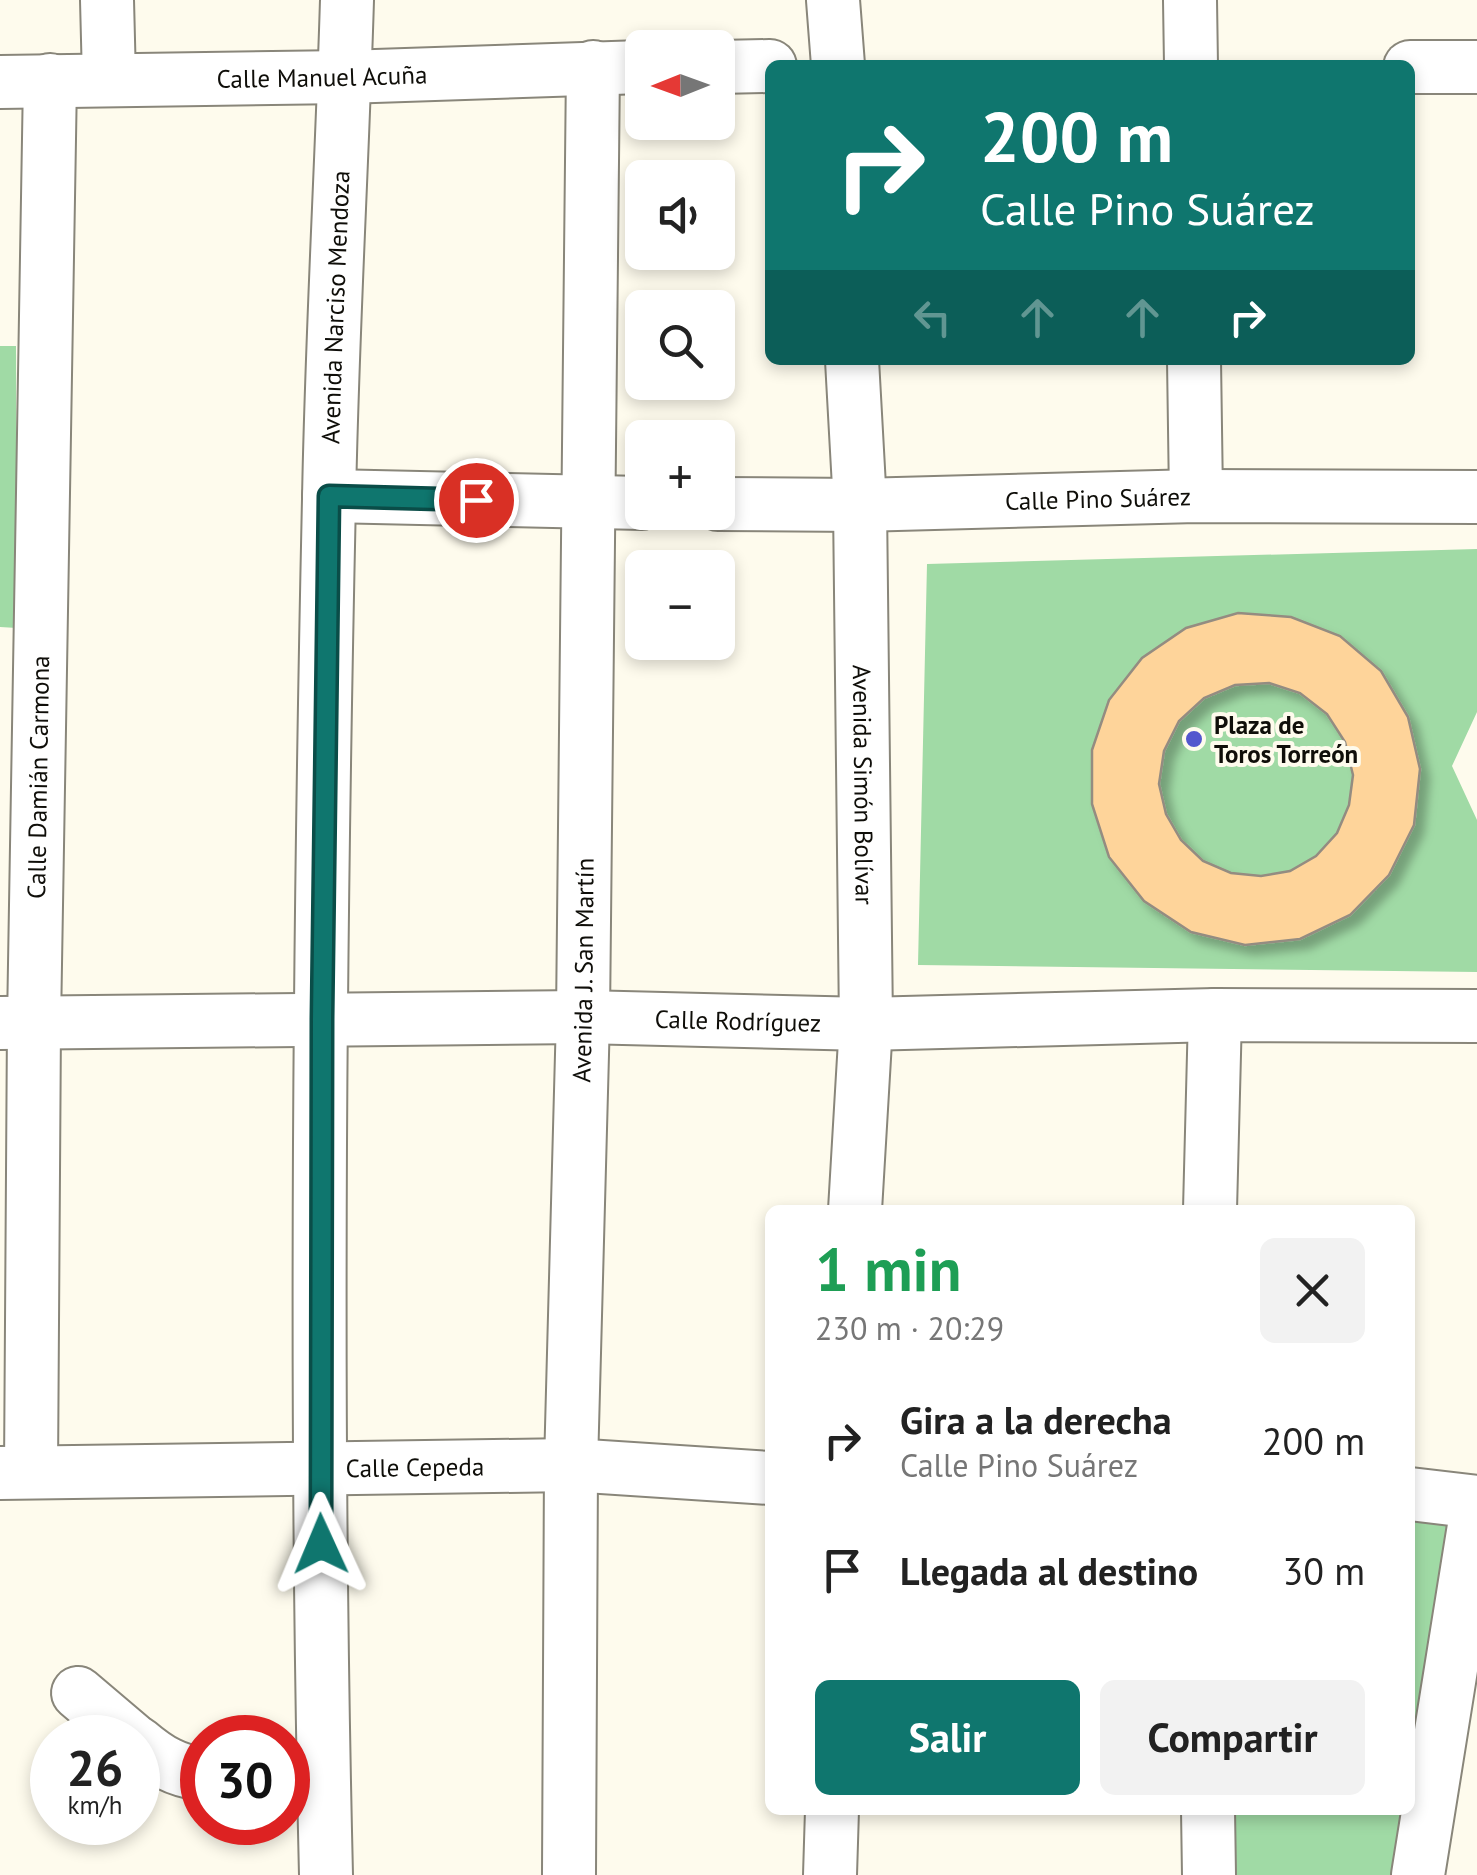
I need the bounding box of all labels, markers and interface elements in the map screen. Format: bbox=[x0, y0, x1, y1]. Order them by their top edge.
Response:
north arrow bbox=[625, 30, 735, 140]
map controls bbox=[625, 30, 735, 660]
street label: Calle Manuel Acuña bbox=[216, 58, 428, 95]
text: 200 m bbox=[980, 91, 1173, 181]
icon: right bbox=[815, 100, 945, 230]
button: sound bbox=[625, 160, 735, 270]
street label: Avenida Narciso Mendoza bbox=[314, 170, 357, 445]
text: Calle Pino Suárez bbox=[980, 179, 1315, 237]
button: search bbox=[625, 290, 735, 400]
icon: left bbox=[905, 290, 960, 345]
icon: ahead bbox=[1010, 290, 1065, 345]
icon: ahead bbox=[1115, 290, 1170, 345]
icon: right bbox=[1220, 290, 1275, 345]
button: + bbox=[625, 420, 735, 530]
pin bbox=[434, 458, 519, 543]
icon: arrive bbox=[449, 473, 504, 528]
street label: Calle Pino Suárez bbox=[1004, 480, 1191, 517]
button: − bbox=[625, 550, 735, 660]
street label: Calle Damián Carmona bbox=[20, 655, 56, 899]
street label: Avenida Simón Bolívar bbox=[846, 664, 881, 906]
place label: Plaza de Toros Torreón bbox=[1214, 709, 1358, 770]
marker: Plaza de Toros Torreón bbox=[1183, 728, 1205, 750]
street label: Avenida J. San Martín bbox=[565, 858, 601, 1083]
street label: Calle Rodríguez bbox=[654, 1003, 822, 1039]
text: 1 min bbox=[815, 1230, 961, 1308]
button: close bbox=[1260, 1238, 1365, 1343]
text: 230 m · 20:29 bbox=[815, 1307, 1004, 1349]
text: Gira a la derecha bbox=[900, 1395, 1172, 1444]
icon: right bbox=[815, 1413, 870, 1468]
text: 200 m bbox=[1262, 1416, 1365, 1465]
text: Calle Pino Suárez bbox=[900, 1444, 1138, 1486]
street label: Calle Cepeda bbox=[345, 1450, 484, 1484]
position arrow bbox=[269, 1492, 373, 1596]
icon: arrive bbox=[815, 1543, 870, 1598]
text: Llegada al destino bbox=[900, 1546, 1198, 1595]
text: 30 m bbox=[1283, 1546, 1365, 1595]
button: Salir bbox=[815, 1680, 1080, 1795]
button: Compartir bbox=[1100, 1680, 1365, 1795]
speed limit sign: 30 bbox=[180, 1715, 310, 1845]
text: 26 bbox=[67, 1735, 123, 1800]
text: km/h bbox=[68, 1789, 122, 1821]

